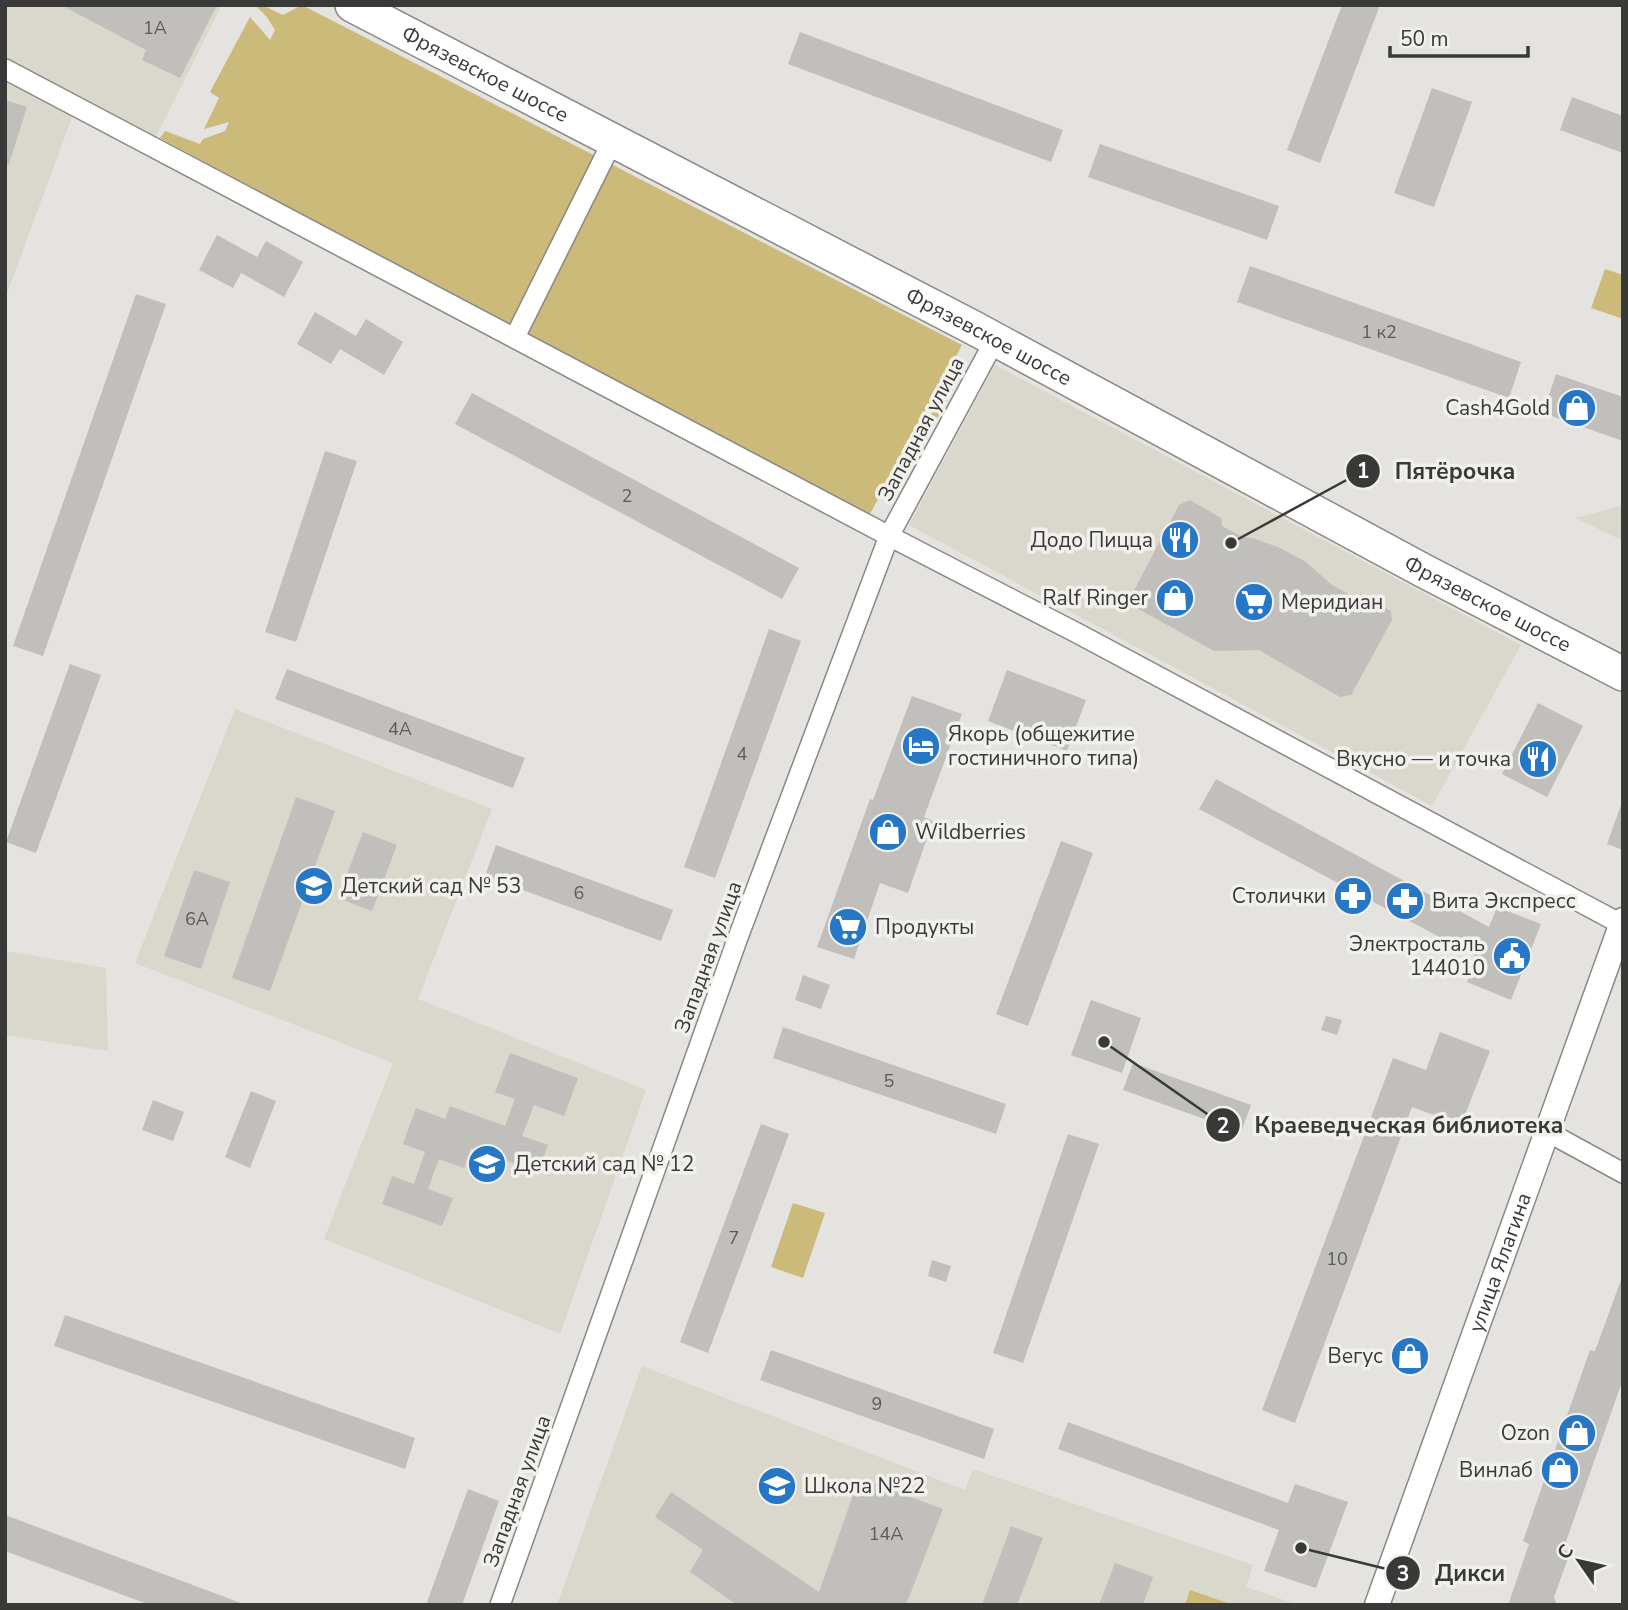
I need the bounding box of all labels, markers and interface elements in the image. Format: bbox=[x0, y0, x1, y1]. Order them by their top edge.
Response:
scale bar bbox=[1390, 14, 1528, 58]
house number: 1А bbox=[143, 16, 167, 40]
street label: Фрязевское шоссе bbox=[397, 19, 573, 129]
text: 50 m bbox=[1400, 25, 1449, 53]
street label: Фрязевское шоссе bbox=[901, 281, 1077, 392]
house number: 1 к2 bbox=[1361, 320, 1397, 344]
street label: Западная улица bbox=[871, 352, 971, 506]
shop icon: Cash4Gold bbox=[1556, 387, 1598, 429]
place label: Cash4Gold bbox=[1445, 394, 1550, 422]
callout: Пятёрочка bbox=[1346, 449, 1529, 493]
text: Пятёрочка bbox=[1395, 456, 1515, 487]
text: 1 bbox=[1357, 457, 1369, 485]
house number: 2 bbox=[622, 484, 632, 508]
restaurant icon: Додо Пицца bbox=[1159, 519, 1201, 561]
place label: Додо Пицца bbox=[1030, 526, 1153, 554]
street label: Фрязевское шоссе bbox=[1399, 549, 1576, 659]
shop icon: Ralf Ringer bbox=[1154, 577, 1196, 619]
supermarket icon: Меридиан bbox=[1233, 581, 1275, 623]
place label: Ralf Ringer bbox=[1043, 584, 1148, 612]
place label: Меридиан bbox=[1281, 588, 1383, 616]
house number: 4А bbox=[388, 717, 412, 741]
place label: Якорь (общежитие гостиничного типа) bbox=[948, 720, 1139, 772]
hotel icon: Якорь (общежитие гостиничного типа) bbox=[900, 725, 942, 767]
restaurant icon: Вкусно — и точка bbox=[1517, 738, 1559, 780]
house number: 4 bbox=[737, 742, 748, 766]
place label: Вкусно — и точка bbox=[1336, 745, 1511, 773]
shop icon: Wildberries bbox=[867, 811, 909, 853]
place label: Wildberries bbox=[915, 818, 1026, 846]
school or university icon: Детский сад № 53 bbox=[293, 865, 335, 907]
place label: Детский сад № 53 bbox=[341, 872, 521, 900]
pharmacy icon: Столички bbox=[1332, 875, 1374, 917]
street label: Западная улица bbox=[668, 877, 748, 1037]
pharmacy icon: Вита Экспресс bbox=[1384, 880, 1426, 922]
house number: 6 bbox=[574, 881, 584, 905]
place label: Столички bbox=[1232, 882, 1326, 910]
place label: Вита Экспресс bbox=[1432, 887, 1576, 915]
supermarket icon: Продукты bbox=[827, 906, 869, 948]
house number: 6А bbox=[185, 907, 209, 931]
place label: Продукты bbox=[875, 913, 974, 941]
place label: Электросталь 144010 bbox=[1349, 930, 1485, 982]
public building icon: Электросталь 144010 bbox=[1491, 935, 1533, 977]
house number: 5 bbox=[884, 1069, 894, 1093]
callout: Краеведческая библиотека bbox=[1206, 1103, 1578, 1147]
text: Краеведческая библиотека bbox=[1255, 1110, 1563, 1141]
text: 2 bbox=[1217, 1112, 1229, 1140]
school or university icon: Детский сад № 12 bbox=[466, 1143, 508, 1185]
place label: Детский сад № 12 bbox=[514, 1150, 694, 1178]
street label: улица Ялагина bbox=[1462, 1189, 1538, 1336]
house number: 7 bbox=[729, 1226, 739, 1250]
house number: 10 bbox=[1326, 1247, 1348, 1271]
shop icon: Вегус bbox=[1389, 1335, 1431, 1377]
place label: Вегус bbox=[1327, 1342, 1383, 1370]
house number: 9 bbox=[872, 1392, 882, 1416]
street label: Западная улица bbox=[477, 1411, 557, 1571]
shop icon: Ozon bbox=[1556, 1412, 1598, 1454]
place label: Ozon bbox=[1501, 1419, 1550, 1447]
shop icon: Винлаб bbox=[1539, 1449, 1581, 1491]
place label: Винлаб bbox=[1459, 1456, 1533, 1484]
school or university icon: Школа №22 bbox=[756, 1465, 798, 1507]
place label: Школа №22 bbox=[804, 1472, 925, 1500]
house number: 14А bbox=[869, 1522, 903, 1546]
north arrow bbox=[1544, 1526, 1614, 1596]
text: С bbox=[1551, 1539, 1580, 1565]
callout: Дикси bbox=[1386, 1551, 1519, 1595]
text: Дикси bbox=[1435, 1558, 1505, 1589]
text: 3 bbox=[1397, 1560, 1409, 1588]

